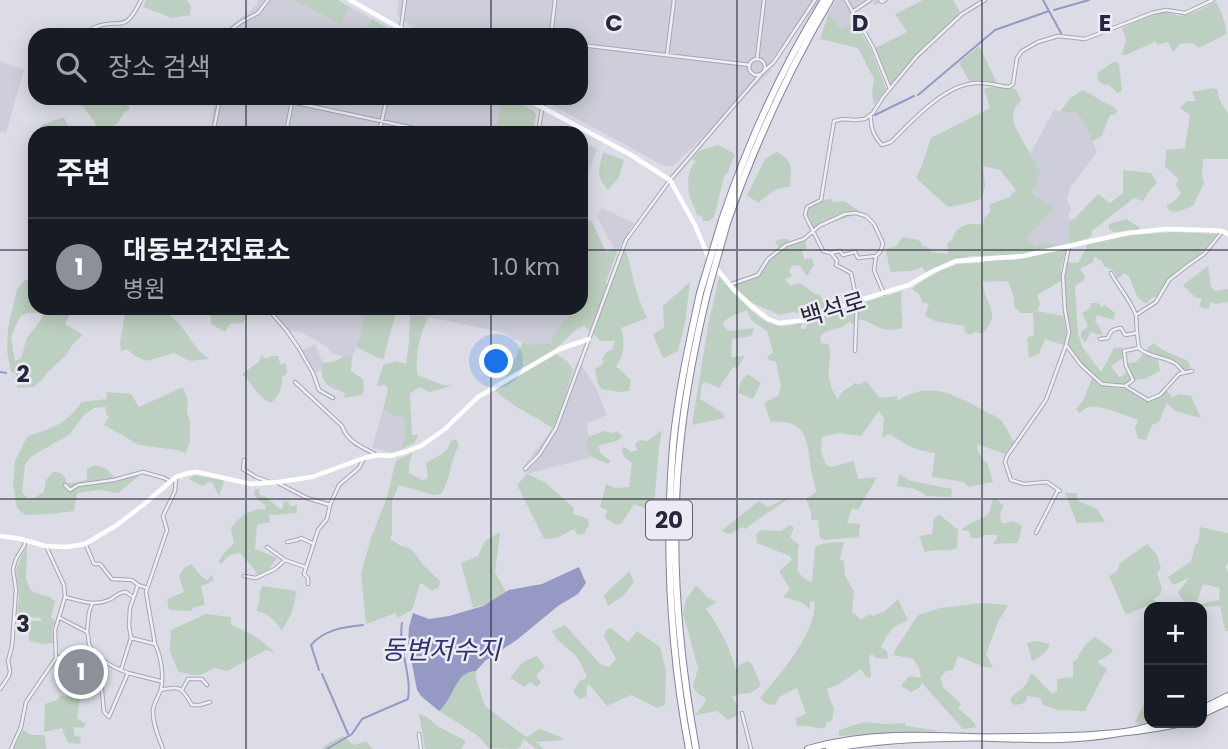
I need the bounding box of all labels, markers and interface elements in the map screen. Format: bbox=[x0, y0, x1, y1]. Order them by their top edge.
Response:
text: C bbox=[605, 7, 623, 39]
text: D bbox=[852, 7, 868, 39]
text: E bbox=[1099, 7, 1111, 39]
search box bbox=[28, 28, 588, 105]
icon: search bbox=[52, 48, 90, 86]
text: 장소 검색 bbox=[108, 49, 211, 85]
text: 주변 bbox=[56, 151, 111, 194]
text: 대동보건진료소 bbox=[123, 232, 290, 268]
text: 1 bbox=[75, 251, 83, 283]
text: 1.0 km bbox=[492, 251, 560, 283]
text: 병원 bbox=[123, 273, 165, 305]
street label: 백석로 bbox=[796, 284, 870, 334]
your location bbox=[479, 344, 513, 378]
text: 2 bbox=[16, 358, 30, 390]
road number: 20 bbox=[646, 500, 692, 540]
map controls bbox=[1144, 602, 1207, 728]
button: + bbox=[1144, 602, 1207, 665]
text: 3 bbox=[16, 608, 30, 640]
water label: 동변저수지 bbox=[381, 632, 503, 668]
pin: 1 bbox=[58, 646, 104, 698]
button: − bbox=[1144, 665, 1207, 728]

